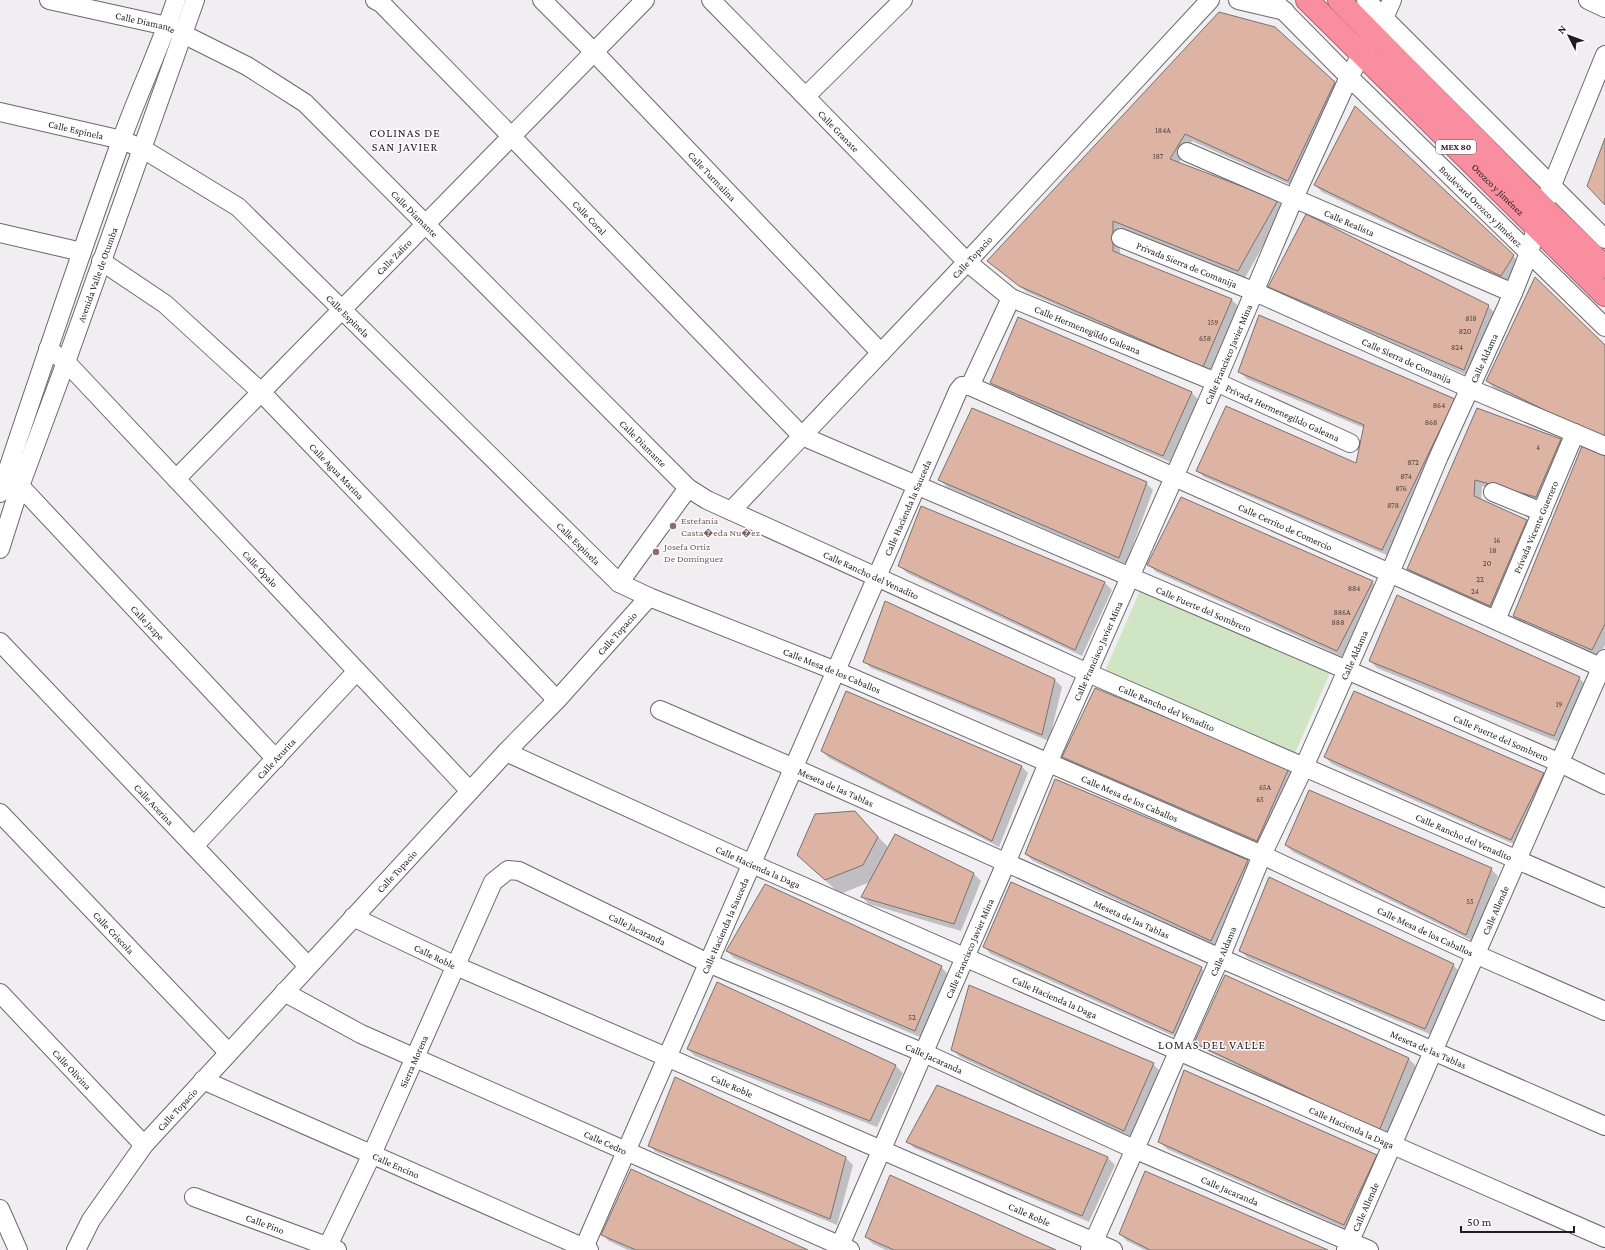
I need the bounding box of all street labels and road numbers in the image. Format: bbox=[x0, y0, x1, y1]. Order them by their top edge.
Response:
street label: Calle Diamante bbox=[114, 9, 178, 35]
street label: Calle Granate bbox=[816, 108, 862, 154]
street label: Calle Espinela bbox=[47, 118, 105, 141]
road number: MEX 80 bbox=[1436, 140, 1476, 154]
street label: Calle Turmalina bbox=[686, 149, 739, 203]
street label: Orozco y Jiménez bbox=[1470, 161, 1527, 217]
street label: Boulevard Orozco y Jiménez bbox=[1438, 163, 1525, 249]
street label: Calle Diamante bbox=[389, 188, 441, 240]
street label: Calle Coral bbox=[571, 198, 609, 237]
street label: Calle Realista bbox=[1323, 207, 1377, 238]
street label: Avenida Valle de Otumba bbox=[75, 225, 119, 324]
street label: Calle Topacio bbox=[949, 233, 994, 280]
street label: Calle Zafiro bbox=[374, 237, 413, 277]
street label: Privada Sierra de Comanija bbox=[1135, 239, 1239, 290]
street label: Calle Espinela bbox=[324, 292, 372, 340]
street label: Calle Francisco Javier Mina bbox=[1201, 302, 1254, 406]
street label: Calle Hermenegildo Galeana bbox=[1033, 303, 1143, 356]
street label: Calle Aldama bbox=[1468, 331, 1500, 384]
street label: Calle Sierra de Comanija bbox=[1360, 335, 1454, 385]
street label: Privada Hermenegildo Galeana bbox=[1224, 382, 1342, 443]
street label: Calle Diamante bbox=[618, 417, 670, 469]
street label: Calle Agua Marina bbox=[308, 441, 367, 502]
street label: Calle Hacienda la Sauceda bbox=[881, 458, 933, 557]
street label: Privada Vicente Guerrero bbox=[1511, 479, 1560, 575]
street label: Calle Cerrito de Comercio bbox=[1237, 501, 1334, 552]
street label: Calle Espinela bbox=[555, 520, 603, 567]
street label: Calle Ópalo bbox=[241, 548, 280, 589]
street label: Calle Rancho del Venadito bbox=[822, 548, 921, 601]
street label: Calle Fuerte del Sombrero bbox=[1155, 583, 1253, 634]
street label: Calle Francisco Javier Mina bbox=[1071, 599, 1124, 702]
street label: Calle Jazpe bbox=[129, 603, 167, 642]
street label: Calle Topacio bbox=[595, 610, 639, 657]
street label: Calle Aldama bbox=[1338, 628, 1370, 681]
street label: Calle Mesa de los Caballos bbox=[782, 645, 883, 695]
street label: Calle Rancho del Venadito bbox=[1117, 682, 1217, 733]
street label: Calle Fuerte del Sombrero bbox=[1452, 712, 1551, 763]
street label: Calle Azurita bbox=[254, 735, 298, 781]
street label: Meseta de las Tablas bbox=[796, 765, 876, 808]
street label: Calle Mesa de los Caballos bbox=[1080, 772, 1180, 824]
street label: Calle Acerina bbox=[132, 782, 177, 827]
street label: Calle Rancho del Venadito bbox=[1414, 811, 1514, 862]
street label: Calle Hacienda la Daga bbox=[714, 843, 803, 890]
street label: Calle Topacio bbox=[374, 847, 419, 894]
street label: Calle Hacienda la Sauceda bbox=[699, 875, 751, 975]
street label: Calle Allende bbox=[1479, 883, 1511, 936]
street label: Calle Francisco Javier Mina bbox=[943, 896, 996, 1000]
street label: Meseta de las Tablas bbox=[1092, 897, 1171, 940]
street label: Calle Mesa de los Caballos bbox=[1376, 904, 1475, 958]
street label: Calle Criscola bbox=[91, 909, 137, 956]
street label: Calle Jacaranda bbox=[607, 910, 668, 947]
street label: Calle Aldama bbox=[1207, 924, 1238, 978]
street label: Calle Roble bbox=[413, 942, 458, 971]
street label: Calle Hacienda la Daga bbox=[1011, 973, 1099, 1020]
street label: Meseta de las Tablas bbox=[1389, 1028, 1468, 1070]
street label: Sierra Morena bbox=[397, 1033, 430, 1089]
street label: Calle Jacaranda bbox=[904, 1040, 965, 1076]
street label: Calle Olivina bbox=[51, 1047, 94, 1092]
street label: Calle Roble bbox=[710, 1072, 755, 1100]
street label: Calle Topacio bbox=[155, 1086, 199, 1133]
street label: Calle Hacienda la Daga bbox=[1307, 1103, 1396, 1150]
street label: Calle Cedro bbox=[582, 1128, 629, 1156]
street label: Calle Encino bbox=[371, 1150, 421, 1180]
street label: Calle Jacaranda bbox=[1199, 1173, 1261, 1208]
street label: Calle Allende bbox=[1349, 1180, 1381, 1233]
street label: Calle Roble bbox=[1007, 1200, 1053, 1228]
street label: Calle Pino bbox=[245, 1211, 286, 1236]

